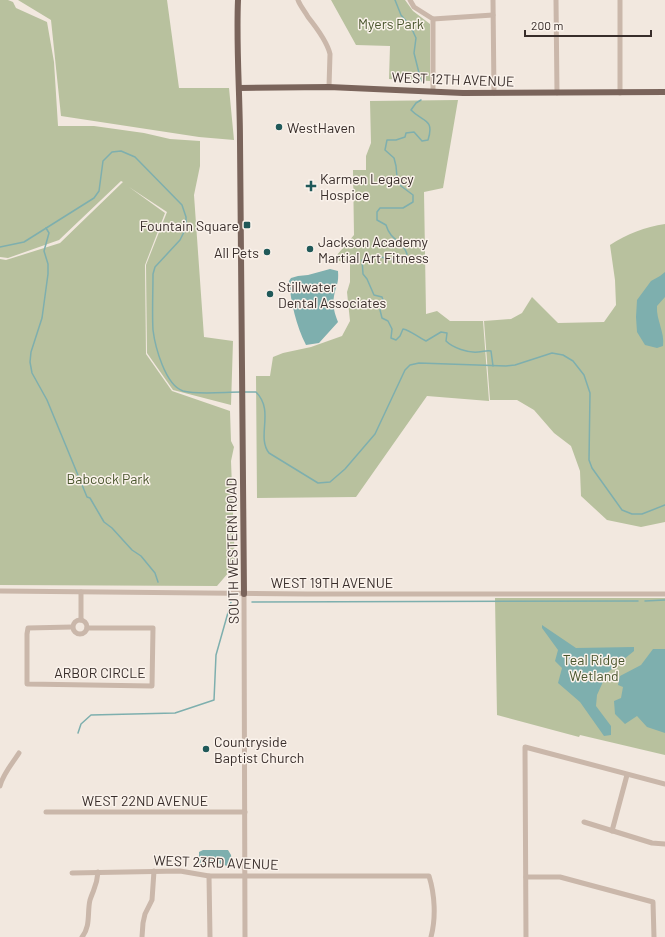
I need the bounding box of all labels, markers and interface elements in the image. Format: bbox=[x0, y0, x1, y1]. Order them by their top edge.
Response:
scale bar bbox=[525, 12, 651, 38]
park label: Myers Park bbox=[358, 15, 424, 32]
text: 200 m bbox=[531, 18, 563, 32]
street label: WEST 12TH AVENUE bbox=[391, 68, 515, 90]
place label: WestHaven bbox=[287, 119, 355, 136]
marker: WestHaven bbox=[274, 122, 284, 132]
place label: Karmen Legacy Hospice bbox=[320, 170, 414, 203]
marker: Karmen Legacy Hospice bbox=[305, 180, 317, 192]
place label: Fountain Square bbox=[140, 217, 239, 234]
marker: Fountain Square bbox=[242, 220, 252, 230]
place label: Jackson Academy Martial Art Fitness bbox=[318, 233, 429, 266]
place label: All Pets bbox=[214, 244, 259, 261]
marker: Jackson Academy Martial Art Fitness bbox=[305, 244, 315, 254]
marker: All Pets bbox=[262, 247, 272, 257]
place label: Stillwater Dental Associates bbox=[278, 278, 386, 311]
marker: Stillwater Dental Associates bbox=[265, 289, 275, 299]
park label: Babcock Park bbox=[67, 470, 149, 487]
street label: SOUTH WESTERN ROAD bbox=[222, 478, 242, 624]
street label: WEST 19TH AVENUE bbox=[271, 574, 393, 591]
park label: Teal Ridge Wetland bbox=[563, 651, 625, 684]
street label: ARBOR CIRCLE bbox=[54, 664, 146, 681]
place label: Countryside Baptist Church bbox=[214, 733, 304, 766]
marker: Countryside Baptist Church bbox=[201, 744, 211, 754]
street label: WEST 22ND AVENUE bbox=[82, 792, 208, 809]
street label: WEST 23RD AVENUE bbox=[153, 851, 279, 873]

